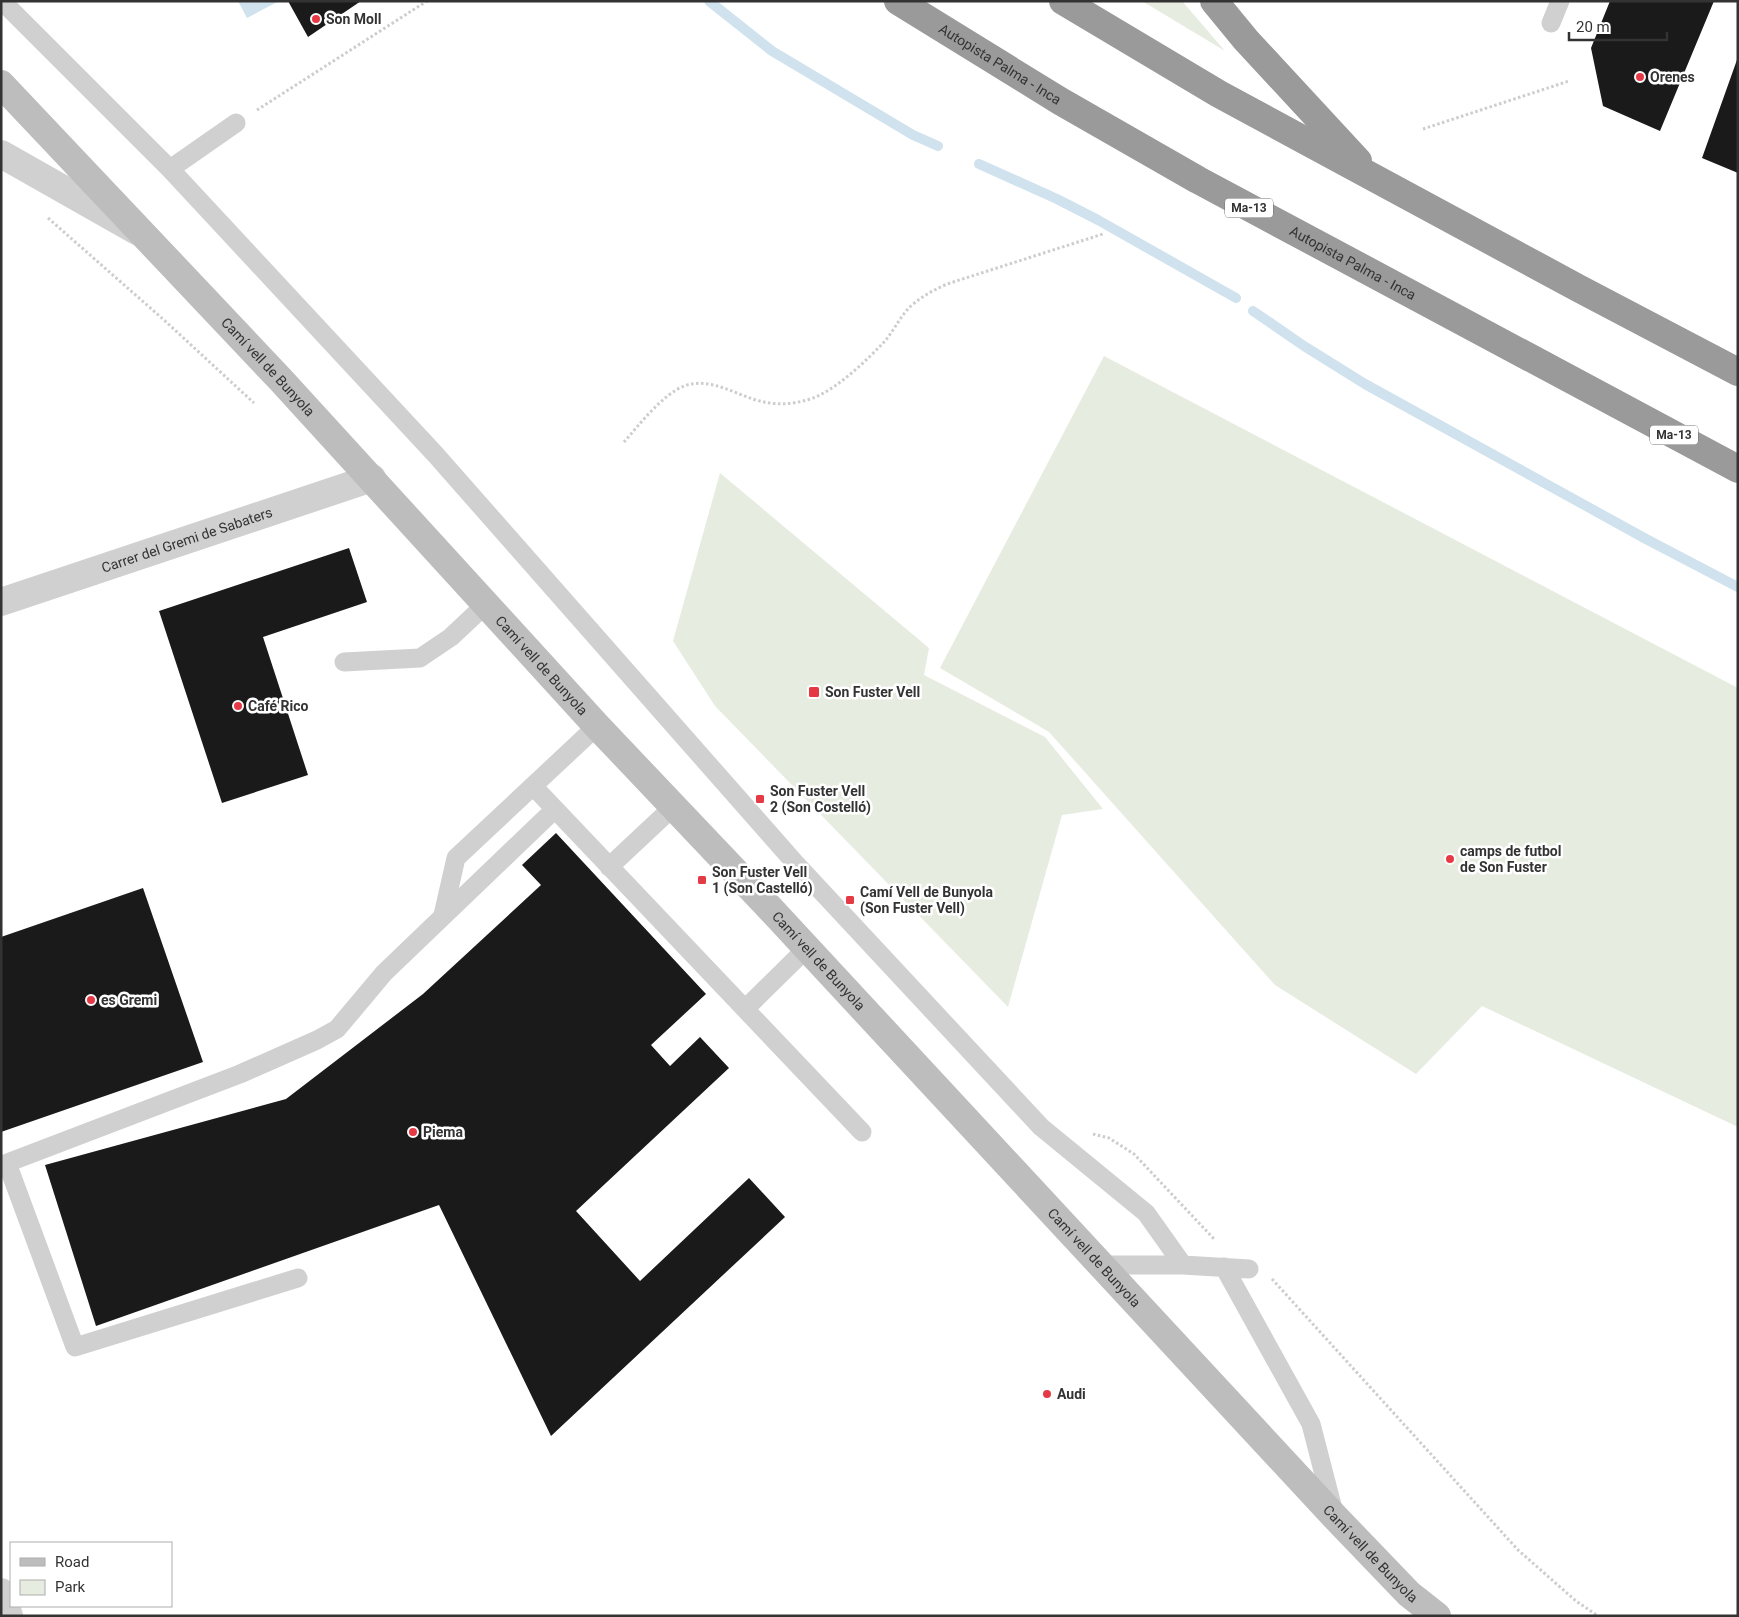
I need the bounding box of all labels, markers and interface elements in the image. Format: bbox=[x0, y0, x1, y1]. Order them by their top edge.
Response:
scale bar bbox=[1569, 10, 1666, 42]
place label: Son Moll bbox=[326, 11, 381, 27]
marker: Son Moll bbox=[310, 13, 322, 25]
text: 20 m bbox=[1576, 18, 1610, 36]
street label: Autopista Palma - Inca bbox=[936, 20, 1064, 108]
place label: Orenes bbox=[1650, 69, 1695, 85]
marker: Orenes bbox=[1634, 71, 1646, 83]
road number: Ma-13 bbox=[1225, 198, 1273, 218]
street label: Autopista Palma - Inca bbox=[1287, 223, 1419, 303]
street label: Camí vell de Bunyola bbox=[218, 314, 318, 419]
road number: Ma-13 bbox=[1650, 426, 1698, 444]
street label: Carrer del Gremi de Sabaters bbox=[99, 504, 274, 576]
street label: Camí vell de Bunyola bbox=[492, 612, 591, 718]
place label: Son Fuster Vell bbox=[825, 684, 920, 700]
marker: Son Fuster Vell bbox=[807, 685, 821, 699]
place label: Café Rico bbox=[248, 698, 309, 714]
marker: Café Rico bbox=[232, 700, 244, 712]
place label: Son Fuster Vell 2 (Son Costelló) bbox=[770, 783, 871, 816]
marker: Son Fuster Vell 2 (Son Costelló) bbox=[754, 793, 766, 805]
place label: camps de futbol de Son Fuster bbox=[1460, 843, 1561, 875]
marker: camps de futbol de Son Fuster bbox=[1444, 853, 1456, 865]
place label: Son Fuster Vell 1 (Son Castelló) bbox=[712, 864, 813, 897]
marker: Son Fuster Vell 1 (Son Castelló) bbox=[696, 874, 708, 886]
place label: Camí Vell de Bunyola (Son Fuster Vell) bbox=[860, 884, 993, 917]
marker: Camí Vell de Bunyola (Son Fuster Vell) bbox=[844, 894, 856, 906]
street label: Camí vell de Bunyola bbox=[769, 908, 868, 1014]
place label: es Gremi bbox=[101, 992, 157, 1008]
marker: es Gremi bbox=[85, 994, 97, 1006]
place label: Piema bbox=[423, 1124, 463, 1140]
marker: Piema bbox=[407, 1126, 419, 1138]
street label: Camí vell de Bunyola bbox=[1045, 1205, 1144, 1310]
place label: Audi bbox=[1057, 1386, 1086, 1402]
marker: Audi bbox=[1041, 1388, 1053, 1400]
street label: Camí vell de Bunyola bbox=[1320, 1502, 1421, 1606]
legend bbox=[10, 1542, 172, 1607]
text: Road bbox=[55, 1553, 89, 1571]
text: Park bbox=[55, 1578, 86, 1596]

